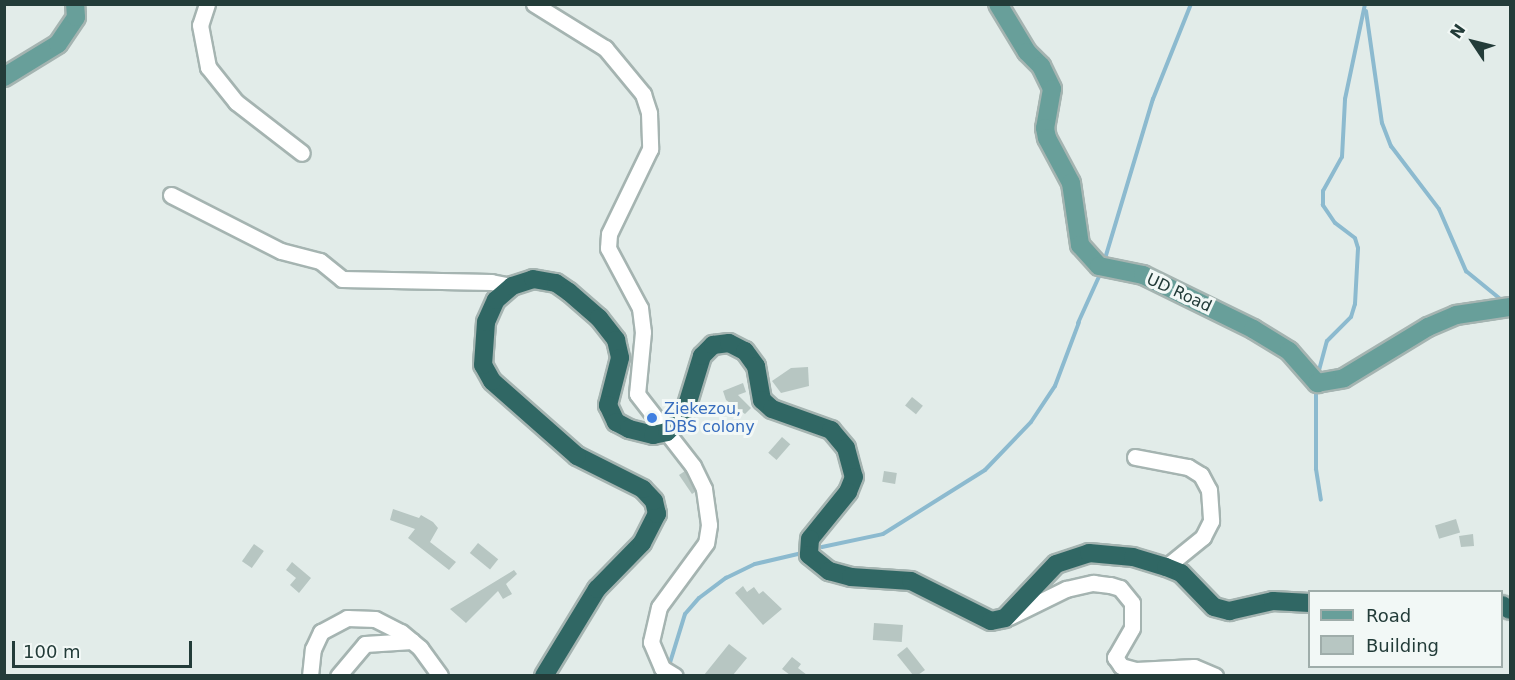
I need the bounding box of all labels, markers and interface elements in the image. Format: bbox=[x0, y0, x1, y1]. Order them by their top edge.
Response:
north arrow bbox=[1443, 12, 1503, 72]
text: N bbox=[1446, 20, 1469, 42]
street label: UD Road bbox=[1144, 270, 1214, 316]
place label: Ziekezou, DBS colony bbox=[664, 399, 755, 437]
marker: Ziekezou, DBS colony bbox=[645, 411, 659, 425]
legend bbox=[1308, 590, 1503, 668]
text: Road bbox=[1366, 605, 1411, 626]
scale bar bbox=[15, 629, 195, 667]
text: Building bbox=[1366, 635, 1439, 656]
text: 100 m bbox=[23, 641, 81, 662]

